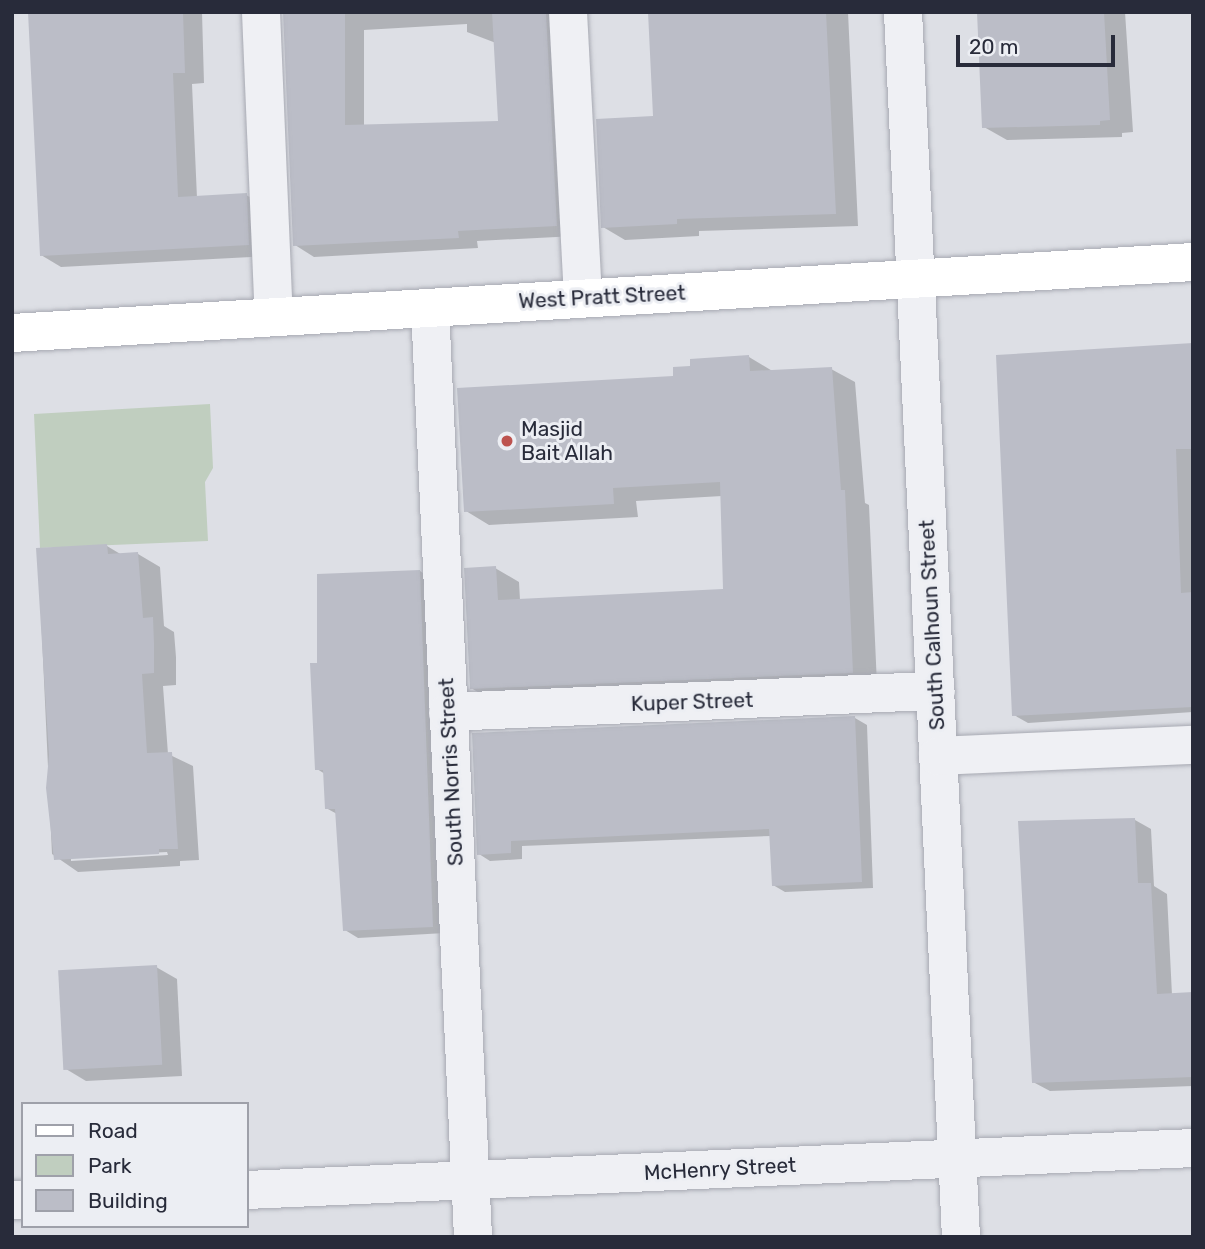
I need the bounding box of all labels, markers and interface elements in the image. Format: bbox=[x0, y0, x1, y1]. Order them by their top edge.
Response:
scale bar bbox=[960, 21, 1119, 65]
text: 20 m bbox=[969, 34, 1018, 59]
street label: West Pratt Street bbox=[518, 280, 686, 314]
place label: Masjid Bait Allah bbox=[521, 416, 614, 466]
marker: Masjid Bait Allah bbox=[499, 433, 515, 449]
street label: South Calhoun Street bbox=[914, 519, 950, 731]
street label: South Norris Street bbox=[433, 677, 469, 867]
street label: Kuper Street bbox=[630, 687, 754, 717]
legend bbox=[21, 1102, 248, 1228]
text: Road bbox=[88, 1118, 138, 1143]
street label: McHenry Street bbox=[643, 1152, 797, 1186]
text: Park bbox=[88, 1153, 132, 1178]
text: Building bbox=[88, 1188, 168, 1213]

